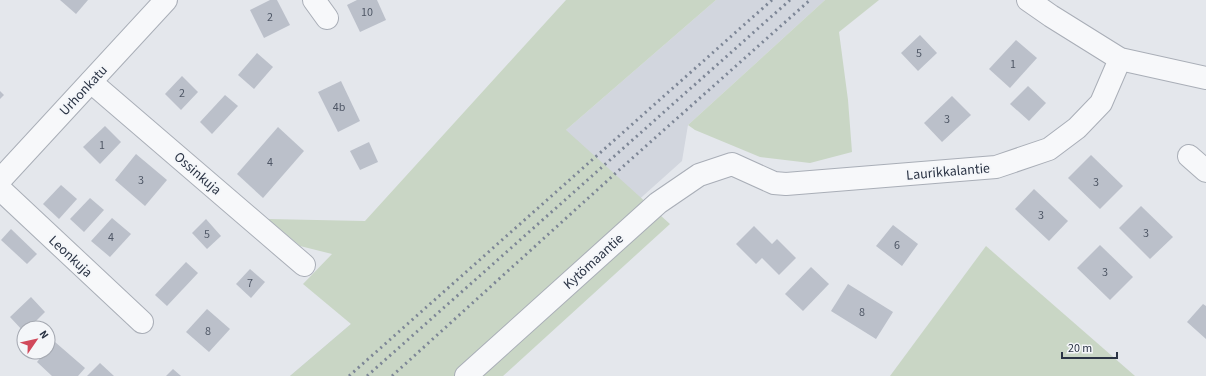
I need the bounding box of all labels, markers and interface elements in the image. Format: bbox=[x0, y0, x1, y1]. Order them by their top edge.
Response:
house number: 10 bbox=[361, 4, 373, 21]
house number: 2 bbox=[267, 9, 273, 26]
house number: 5 bbox=[916, 45, 922, 62]
house number: 1 bbox=[1010, 56, 1016, 73]
street label: Urhonkatu bbox=[55, 61, 112, 120]
house number: 2 bbox=[179, 85, 185, 102]
house number: 4b bbox=[333, 99, 346, 116]
house number: 3 bbox=[944, 111, 950, 128]
house number: 1 bbox=[99, 137, 105, 154]
street label: Ossinkuja bbox=[169, 148, 225, 200]
house number: 4 bbox=[267, 154, 273, 171]
street label: Laurikkalantie bbox=[905, 158, 991, 186]
house number: 3 bbox=[138, 172, 144, 189]
house number: 3 bbox=[1093, 174, 1099, 191]
house number: 3 bbox=[1038, 207, 1044, 224]
house number: 3 bbox=[1143, 225, 1149, 242]
house number: 5 bbox=[204, 226, 210, 243]
house number: 4 bbox=[108, 229, 114, 246]
street label: Kytömaantie bbox=[559, 229, 628, 294]
street label: Leonkuja bbox=[44, 231, 97, 282]
house number: 6 bbox=[894, 237, 900, 254]
house number: 3 bbox=[1102, 264, 1108, 281]
house number: 7 bbox=[247, 275, 253, 292]
house number: 8 bbox=[859, 304, 865, 321]
north arrow bbox=[16, 320, 56, 360]
house number: 8 bbox=[205, 323, 211, 340]
text: N bbox=[36, 327, 52, 342]
scale bar bbox=[1062, 334, 1117, 360]
text: 20 m bbox=[1068, 340, 1092, 357]

